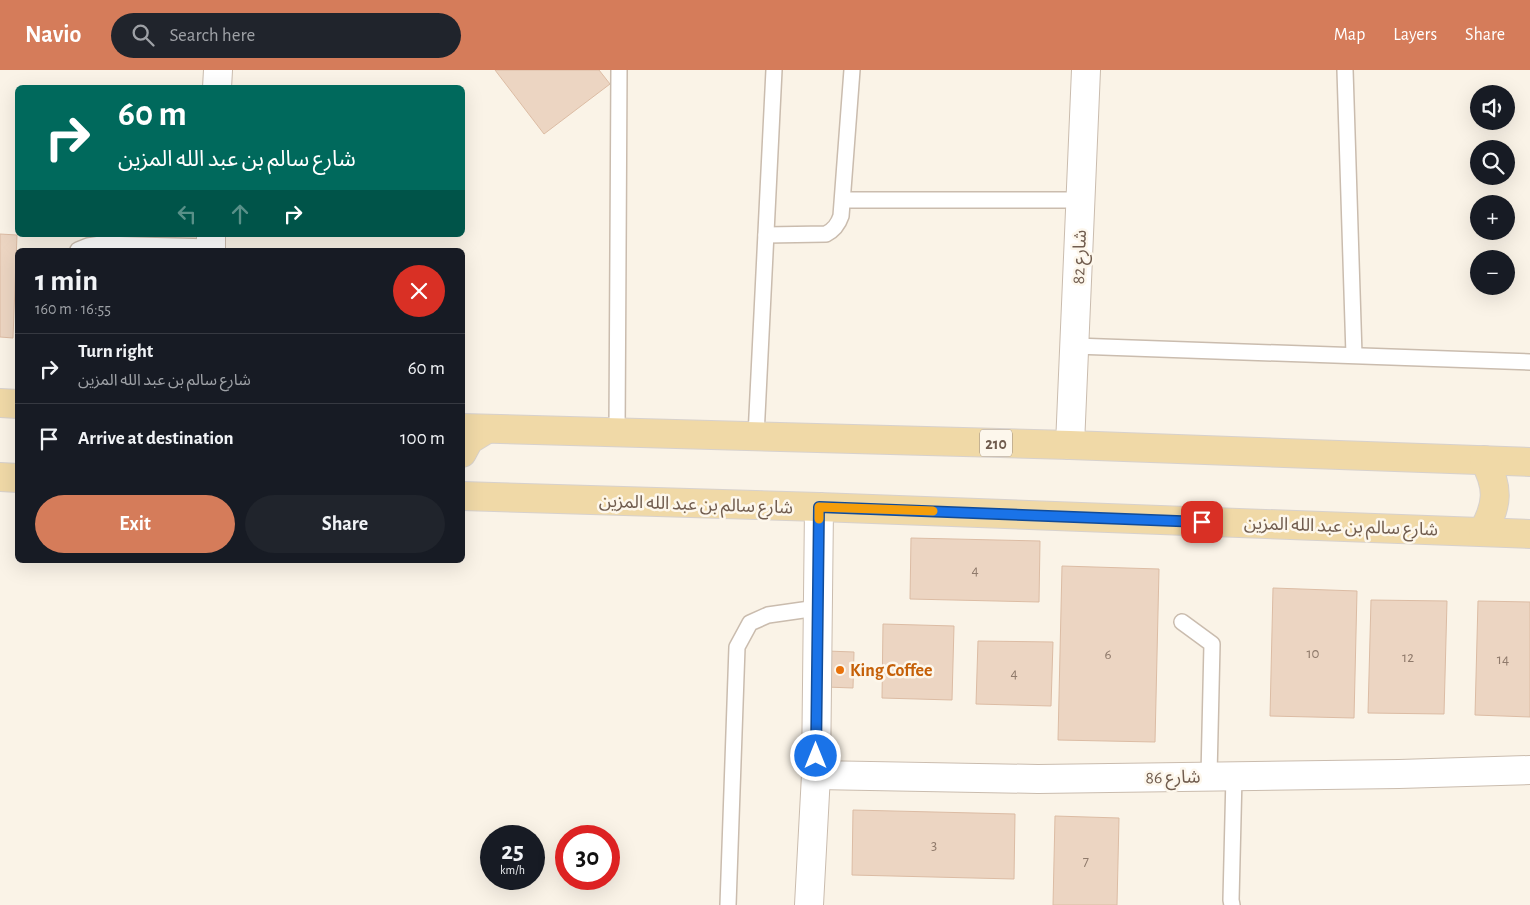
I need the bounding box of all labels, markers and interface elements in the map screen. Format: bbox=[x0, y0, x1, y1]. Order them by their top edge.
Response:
search box bbox=[111, 13, 461, 58]
icon: search bbox=[129, 21, 157, 49]
text: Navio bbox=[25, 23, 81, 47]
text: Search here bbox=[169, 26, 255, 45]
text: Map bbox=[1334, 26, 1365, 44]
text: Layers bbox=[1393, 26, 1437, 44]
text: Share bbox=[1465, 26, 1505, 44]
map controls bbox=[1470, 85, 1515, 295]
button: sound bbox=[1470, 85, 1515, 130]
text: 60 m bbox=[118, 97, 187, 132]
icon: right bbox=[35, 105, 100, 170]
button: search bbox=[1470, 140, 1515, 185]
text: شارع سالم بن عبد الله المزين bbox=[118, 148, 356, 170]
button: + bbox=[1470, 195, 1515, 240]
icon: left bbox=[173, 200, 201, 228]
icon: ahead bbox=[226, 200, 254, 228]
icon: right bbox=[279, 200, 307, 228]
street label: شارع 82 bbox=[1070, 229, 1094, 285]
button: − bbox=[1470, 250, 1515, 295]
button: close bbox=[393, 265, 445, 317]
text: 1 min bbox=[35, 266, 98, 296]
text: 160 m · 16:55 bbox=[35, 301, 111, 317]
text: Turn right bbox=[78, 342, 153, 361]
icon: right bbox=[35, 355, 63, 383]
text: 60 m bbox=[408, 359, 445, 378]
text: شارع سالم بن عبد الله المزين bbox=[78, 372, 251, 388]
icon: arrive bbox=[35, 425, 63, 453]
text: Arrive at destination bbox=[78, 429, 234, 448]
text: 100 m bbox=[400, 429, 445, 448]
road number: 210 bbox=[980, 429, 1012, 456]
street label: شارع سالم بن عبد الله المزين bbox=[598, 493, 793, 521]
button: Exit bbox=[35, 495, 235, 553]
button: Share bbox=[245, 495, 445, 553]
pin bbox=[1181, 501, 1223, 543]
icon: arrive bbox=[1188, 508, 1216, 536]
street label: شارع سالم بن عبد الله المزين bbox=[1243, 515, 1438, 543]
house number: 4 bbox=[971, 563, 979, 578]
house number: 10 bbox=[1306, 646, 1320, 661]
house number: 6 bbox=[1104, 647, 1112, 662]
house number: 12 bbox=[1402, 650, 1414, 665]
house number: 14 bbox=[1497, 652, 1509, 667]
place label: King Coffee bbox=[850, 662, 933, 680]
marker: King Coffee bbox=[834, 664, 846, 676]
house number: 4 bbox=[1010, 666, 1018, 681]
position arrow bbox=[789, 729, 841, 781]
street label: شارع 86 bbox=[1145, 769, 1201, 791]
speed limit sign: 30 bbox=[555, 825, 620, 890]
house number: 3 bbox=[931, 838, 937, 853]
text: 25 bbox=[501, 839, 524, 864]
house number: 7 bbox=[1083, 854, 1089, 869]
text: km/h bbox=[500, 864, 525, 876]

